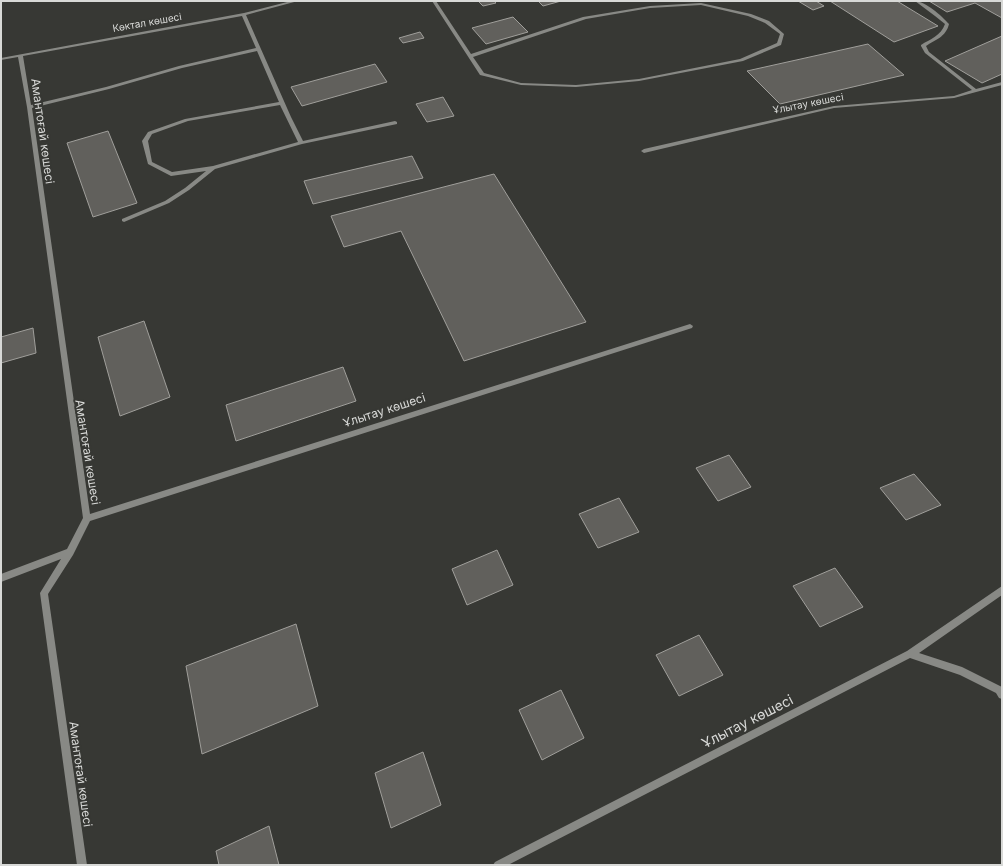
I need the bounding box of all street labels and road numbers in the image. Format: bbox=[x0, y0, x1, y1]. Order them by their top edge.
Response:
street label: Көктал көшесі bbox=[112, 10, 182, 34]
street label: Амантоғай көшесі bbox=[28, 77, 58, 185]
street label: Ұлытау көшесі bbox=[772, 90, 844, 116]
street label: Ұлытау көшесі bbox=[341, 390, 427, 430]
street label: Амантоғай көшесі bbox=[72, 398, 104, 506]
street label: Ұлытау көшесі bbox=[698, 691, 796, 751]
street label: Амантоғай көшесі bbox=[66, 720, 96, 828]

